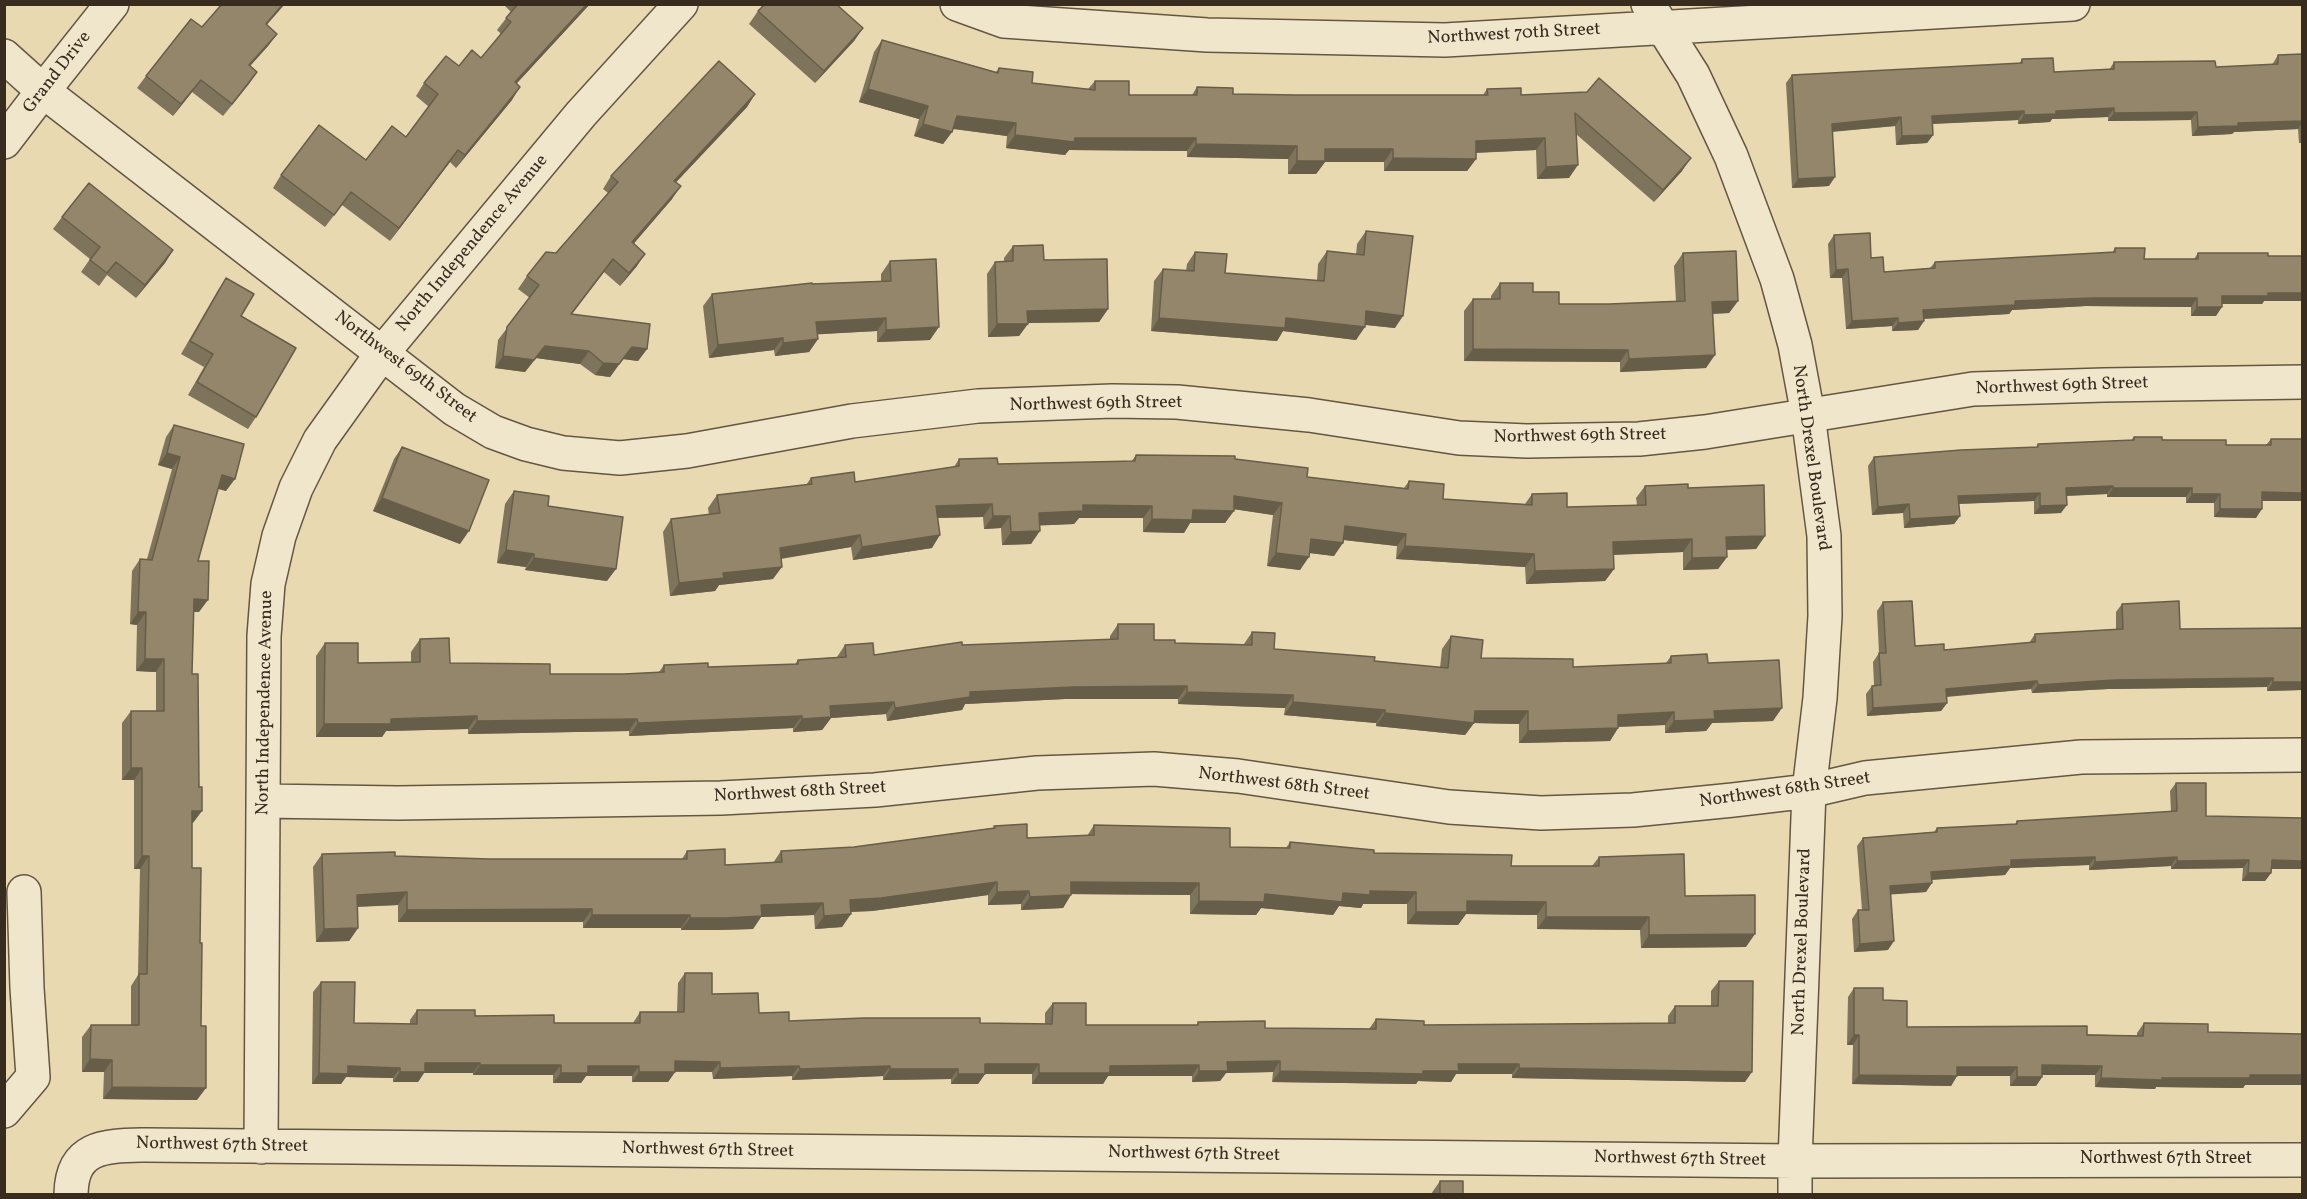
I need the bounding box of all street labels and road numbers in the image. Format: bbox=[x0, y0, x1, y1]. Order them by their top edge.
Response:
street label: Northwest 70th Street bbox=[1427, 20, 1601, 50]
street label: Grand Drive bbox=[19, 28, 97, 118]
street label: North Independence Avenue bbox=[392, 151, 554, 337]
street label: Northwest 69th Street bbox=[329, 307, 481, 429]
street label: North Drexel Boulevard bbox=[1786, 364, 1834, 552]
street label: Northwest 69th Street bbox=[1975, 373, 2149, 401]
street label: Northwest 69th Street bbox=[1009, 393, 1183, 417]
street label: Northwest 69th Street bbox=[1493, 425, 1667, 449]
street label: North Independence Avenue bbox=[253, 590, 279, 816]
street label: Northwest 68th Street bbox=[1197, 764, 1371, 806]
street label: Northwest 68th Street bbox=[1698, 768, 1872, 814]
street label: Northwest 68th Street bbox=[713, 778, 887, 808]
street label: North Drexel Boulevard bbox=[1789, 848, 1817, 1036]
street label: Northwest 67th Street bbox=[136, 1134, 308, 1158]
street label: Northwest 67th Street bbox=[622, 1139, 794, 1163]
street label: Northwest 67th Street bbox=[1108, 1143, 1280, 1167]
street label: Northwest 67th Street bbox=[1594, 1148, 1766, 1172]
street label: Northwest 67th Street bbox=[2080, 1149, 2252, 1171]

